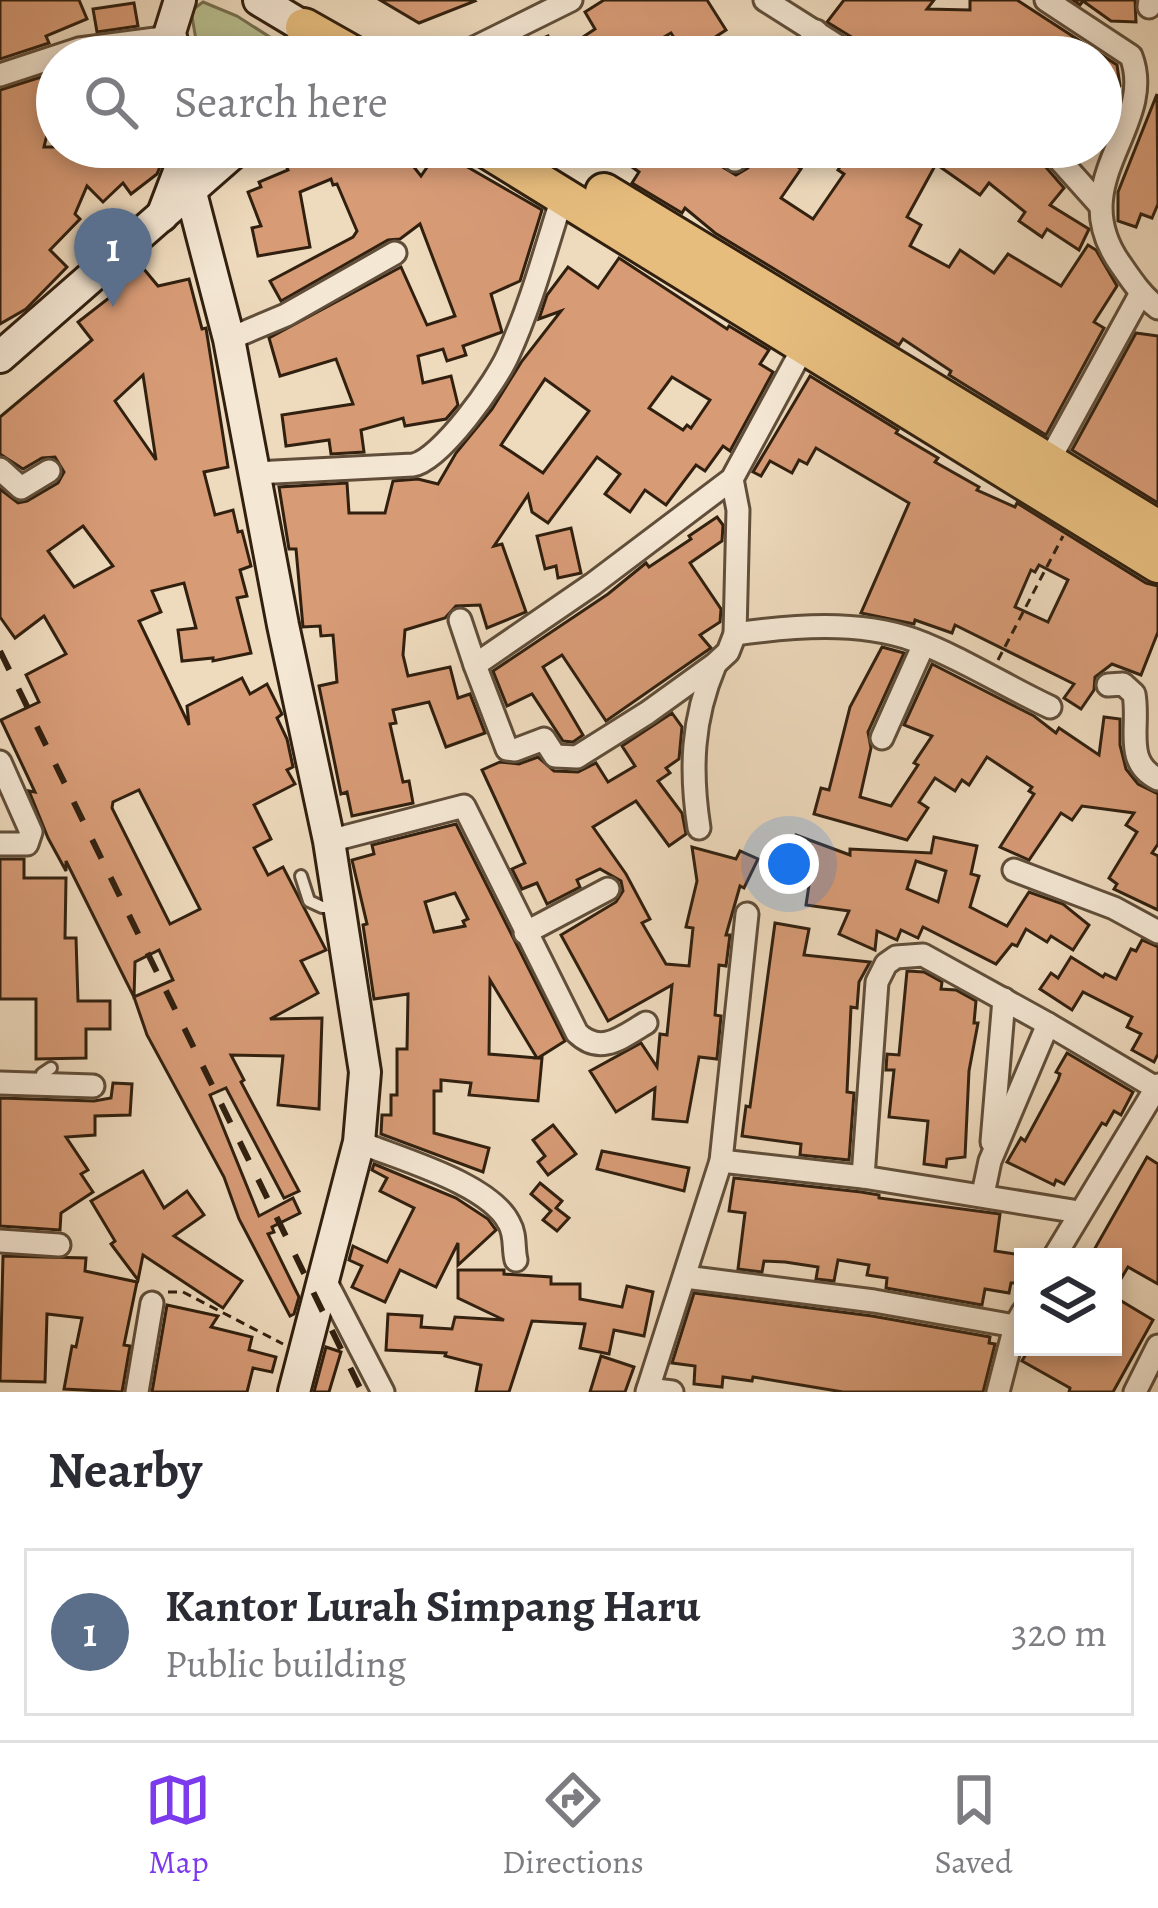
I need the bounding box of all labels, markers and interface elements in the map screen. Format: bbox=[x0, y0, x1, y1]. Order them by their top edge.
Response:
search box bbox=[36, 36, 1122, 168]
icon: search bbox=[78, 69, 144, 135]
text: Search here bbox=[174, 71, 388, 133]
pin: 1 bbox=[74, 208, 152, 307]
your location bbox=[759, 834, 819, 894]
map controls bbox=[1014, 1248, 1122, 1356]
button: layers bbox=[1014, 1248, 1122, 1356]
text: Nearby bbox=[48, 1435, 202, 1505]
text: Kantor Lurah Simpang Haru bbox=[165, 1575, 700, 1637]
text: 1 bbox=[83, 1606, 97, 1659]
text: 320 m bbox=[1011, 1606, 1107, 1659]
text: Public building bbox=[165, 1637, 406, 1690]
tab: Map bbox=[145, 1767, 211, 1884]
tab: Directions bbox=[502, 1767, 644, 1884]
tab: Saved bbox=[934, 1767, 1013, 1884]

